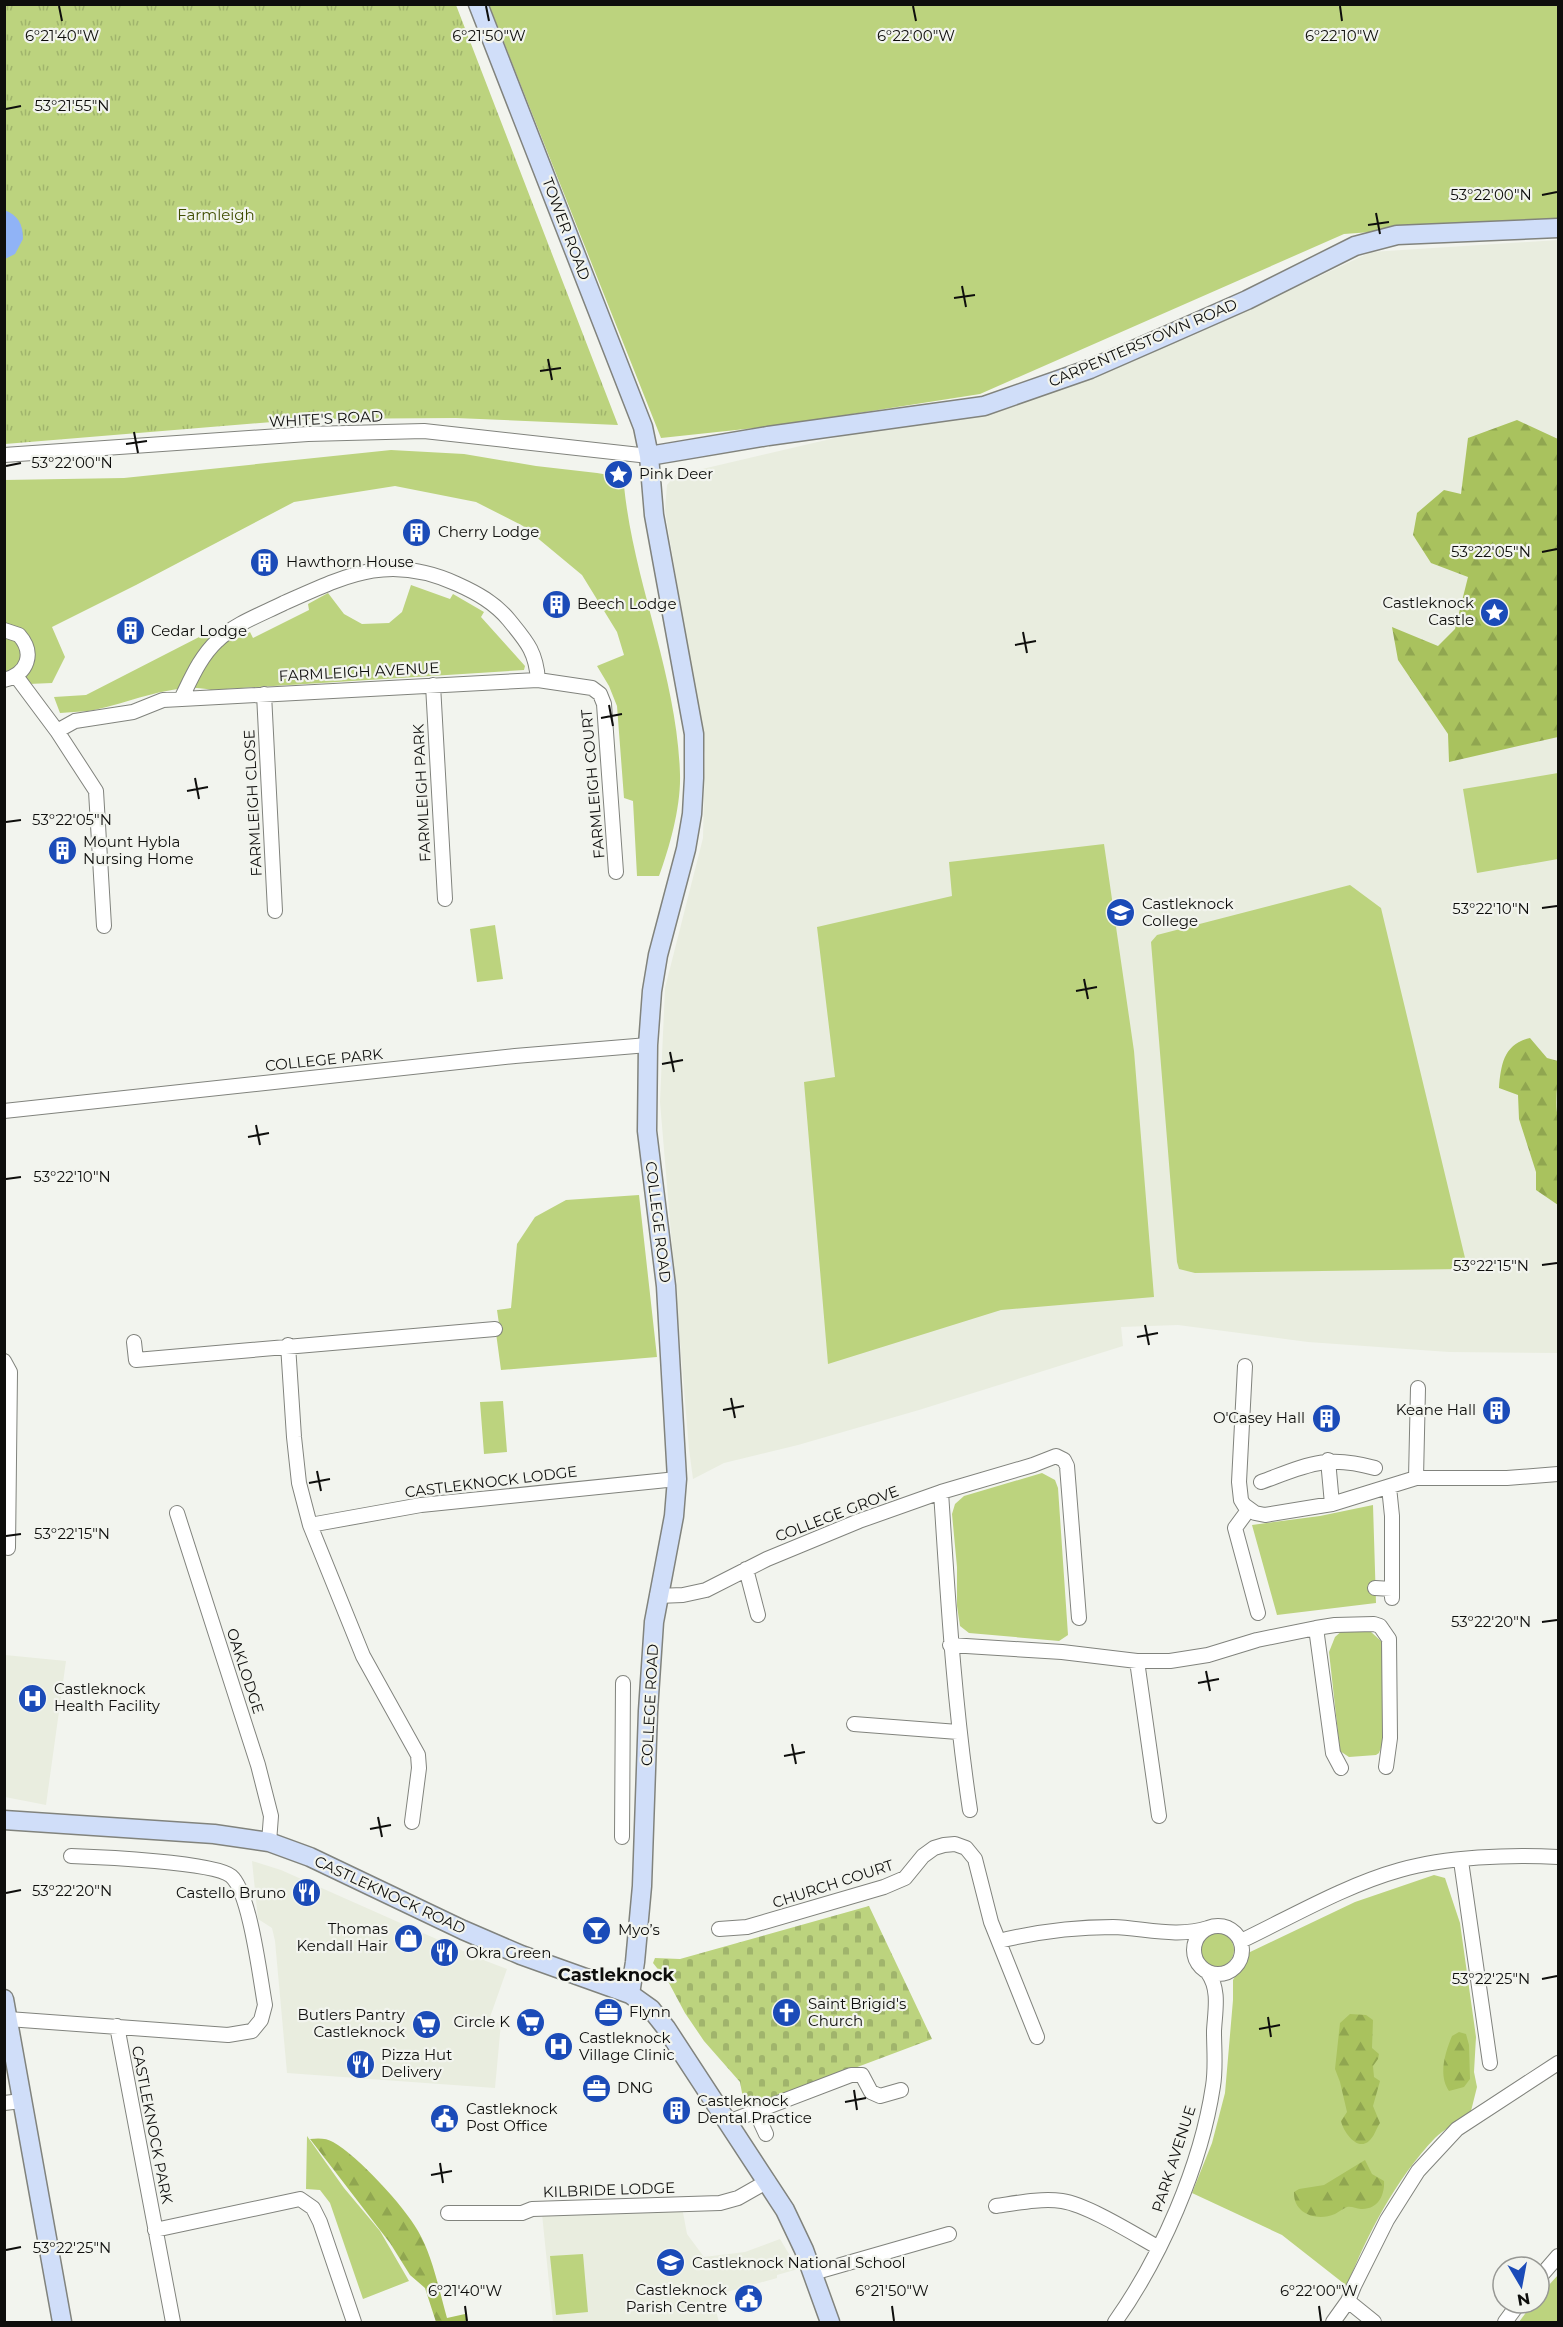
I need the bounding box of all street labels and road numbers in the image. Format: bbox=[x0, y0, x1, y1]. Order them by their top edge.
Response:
street label: TOWER ROAD bbox=[538, 175, 595, 283]
street label: CARPENTERSTOWN ROAD bbox=[1046, 294, 1240, 391]
street label: WHITE'S ROAD bbox=[268, 406, 384, 431]
street label: FARMLEIGH AVENUE bbox=[278, 658, 440, 685]
street label: FARMLEIGH COURT bbox=[576, 708, 608, 860]
street label: FARMLEIGH PARK bbox=[408, 723, 435, 863]
street label: FARMLEIGH CLOSE bbox=[239, 729, 266, 877]
street label: COLLEGE PARK bbox=[264, 1044, 384, 1075]
street label: COLLEGE ROAD bbox=[642, 1160, 675, 1284]
street label: CASTLEKNOCK LODGE bbox=[404, 1461, 578, 1502]
street label: COLLEGE GROVE bbox=[772, 1481, 901, 1546]
street label: OAKLODGE bbox=[223, 1626, 268, 1716]
street label: COLLEGE ROAD bbox=[637, 1643, 662, 1767]
street label: CASTLEKNOCK ROAD bbox=[312, 1851, 469, 1938]
street label: CHURCH COURT bbox=[770, 1855, 896, 1912]
street label: CASTLEKNOCK PARK bbox=[128, 2044, 177, 2206]
street label: PARK AVENUE bbox=[1147, 2103, 1200, 2215]
street label: KILBRIDE LODGE bbox=[543, 2178, 675, 2201]

